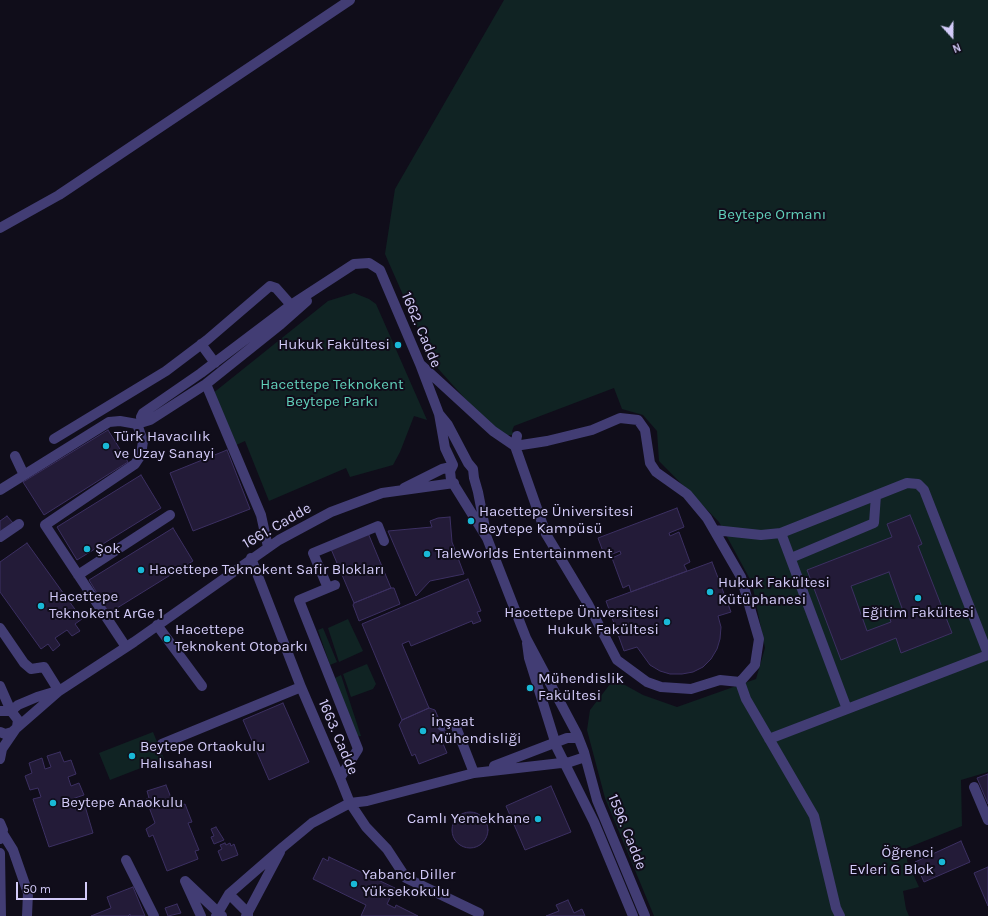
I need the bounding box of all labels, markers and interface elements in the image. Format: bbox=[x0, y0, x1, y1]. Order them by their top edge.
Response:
north arrow bbox=[932, 16, 972, 56]
text: N bbox=[950, 40, 962, 55]
park label: Beytepe Ormanı bbox=[718, 206, 826, 224]
street label: 1662. Cadde bbox=[397, 290, 445, 370]
place label: Hukuk Fakültesi bbox=[278, 336, 390, 354]
marker: Hukuk Fakültesi bbox=[393, 340, 403, 350]
park label: Hacettepe Teknokent Beytepe Parkı bbox=[260, 376, 404, 411]
place label: Türk Havacılık ve Uzay Sanayi bbox=[114, 428, 215, 463]
marker: Türk Havacılık ve Uzay Sanayi bbox=[101, 441, 111, 451]
street label: 1661. Cadde bbox=[239, 499, 315, 553]
place label: Hacettepe Üniversitesi Beytepe Kampüsü bbox=[479, 503, 634, 538]
marker: Hacettepe Üniversitesi Beytepe Kampüsü bbox=[466, 516, 476, 526]
place label: Şok bbox=[95, 540, 121, 558]
marker: Şok bbox=[82, 544, 92, 554]
place label: TaleWorlds Entertainment bbox=[435, 545, 613, 563]
marker: TaleWorlds Entertainment bbox=[422, 549, 432, 559]
place label: Hacettepe Teknokent Safir Blokları bbox=[149, 561, 384, 579]
marker: Hacettepe Teknokent Safir Blokları bbox=[136, 565, 146, 575]
place label: Hukuk Fakültesi Kütüphanesi bbox=[718, 574, 830, 609]
marker: Hukuk Fakültesi Kütüphanesi bbox=[705, 587, 715, 597]
place label: Hacettepe Teknokent ArGe 1 bbox=[49, 588, 163, 623]
marker: Eğitim Fakültesi bbox=[913, 593, 923, 603]
marker: Hacettepe Teknokent ArGe 1 bbox=[36, 601, 46, 611]
place label: Hacettepe Üniversitesi Hukuk Fakültesi bbox=[504, 604, 659, 639]
place label: Eğitim Fakültesi bbox=[862, 604, 974, 622]
marker: Hacettepe Üniversitesi Hukuk Fakültesi bbox=[662, 617, 672, 627]
place label: Hacettepe Teknokent Otoparkı bbox=[175, 621, 308, 656]
marker: Hacettepe Teknokent Otoparkı bbox=[162, 634, 172, 644]
place label: Mühendislik Fakültesi bbox=[538, 670, 624, 705]
marker: Mühendislik Fakültesi bbox=[525, 683, 535, 693]
street label: 1663. Cadde bbox=[314, 697, 362, 777]
place label: İnşaat Mühendisliği bbox=[431, 713, 521, 748]
marker: İnşaat Mühendisliği bbox=[418, 726, 428, 736]
place label: Beytepe Ortaokulu Halısahası bbox=[140, 738, 265, 773]
marker: Beytepe Ortaokulu Halısahası bbox=[127, 751, 137, 761]
street label: 1596. Cadde bbox=[604, 792, 650, 872]
place label: Beytepe Anaokulu bbox=[61, 794, 183, 812]
marker: Beytepe Anaokulu bbox=[48, 798, 58, 808]
place label: Camlı Yemekhane bbox=[407, 810, 530, 828]
marker: Camlı Yemekhane bbox=[533, 814, 543, 824]
place label: Öğrenci Evleri G Blok bbox=[849, 844, 934, 879]
marker: Öğrenci Evleri G Blok bbox=[937, 857, 947, 867]
place label: Yabancı Diller Yüksekokulu bbox=[362, 866, 455, 901]
scale bar bbox=[18, 874, 89, 900]
marker: Yabancı Diller Yüksekokulu bbox=[349, 879, 359, 889]
text: 50 m bbox=[23, 882, 51, 896]

